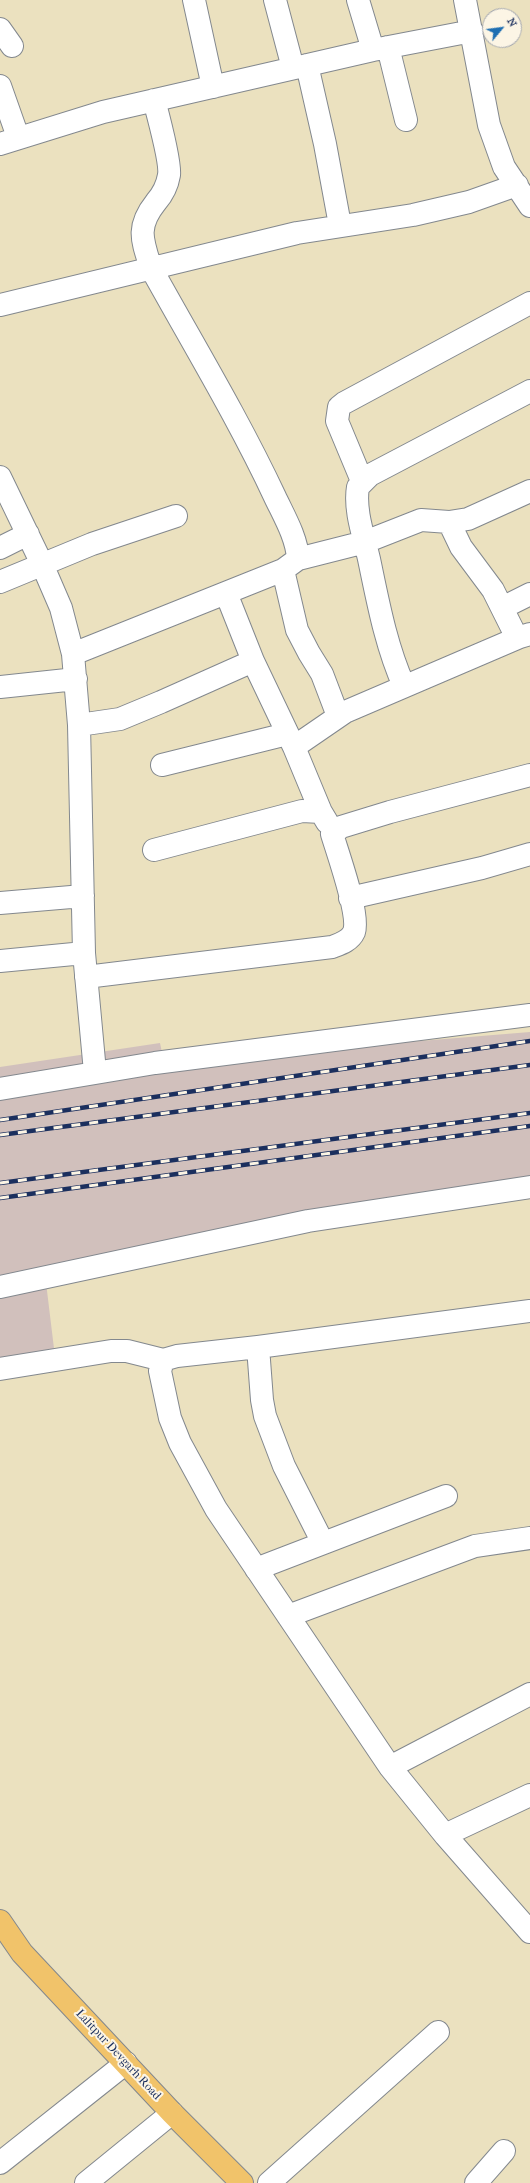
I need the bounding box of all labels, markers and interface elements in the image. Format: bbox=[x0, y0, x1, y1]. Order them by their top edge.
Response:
north arrow bbox=[482, 8, 522, 48]
text: N bbox=[504, 16, 520, 29]
street label: Lalitpur Devgarh Road bbox=[72, 2007, 164, 2103]

